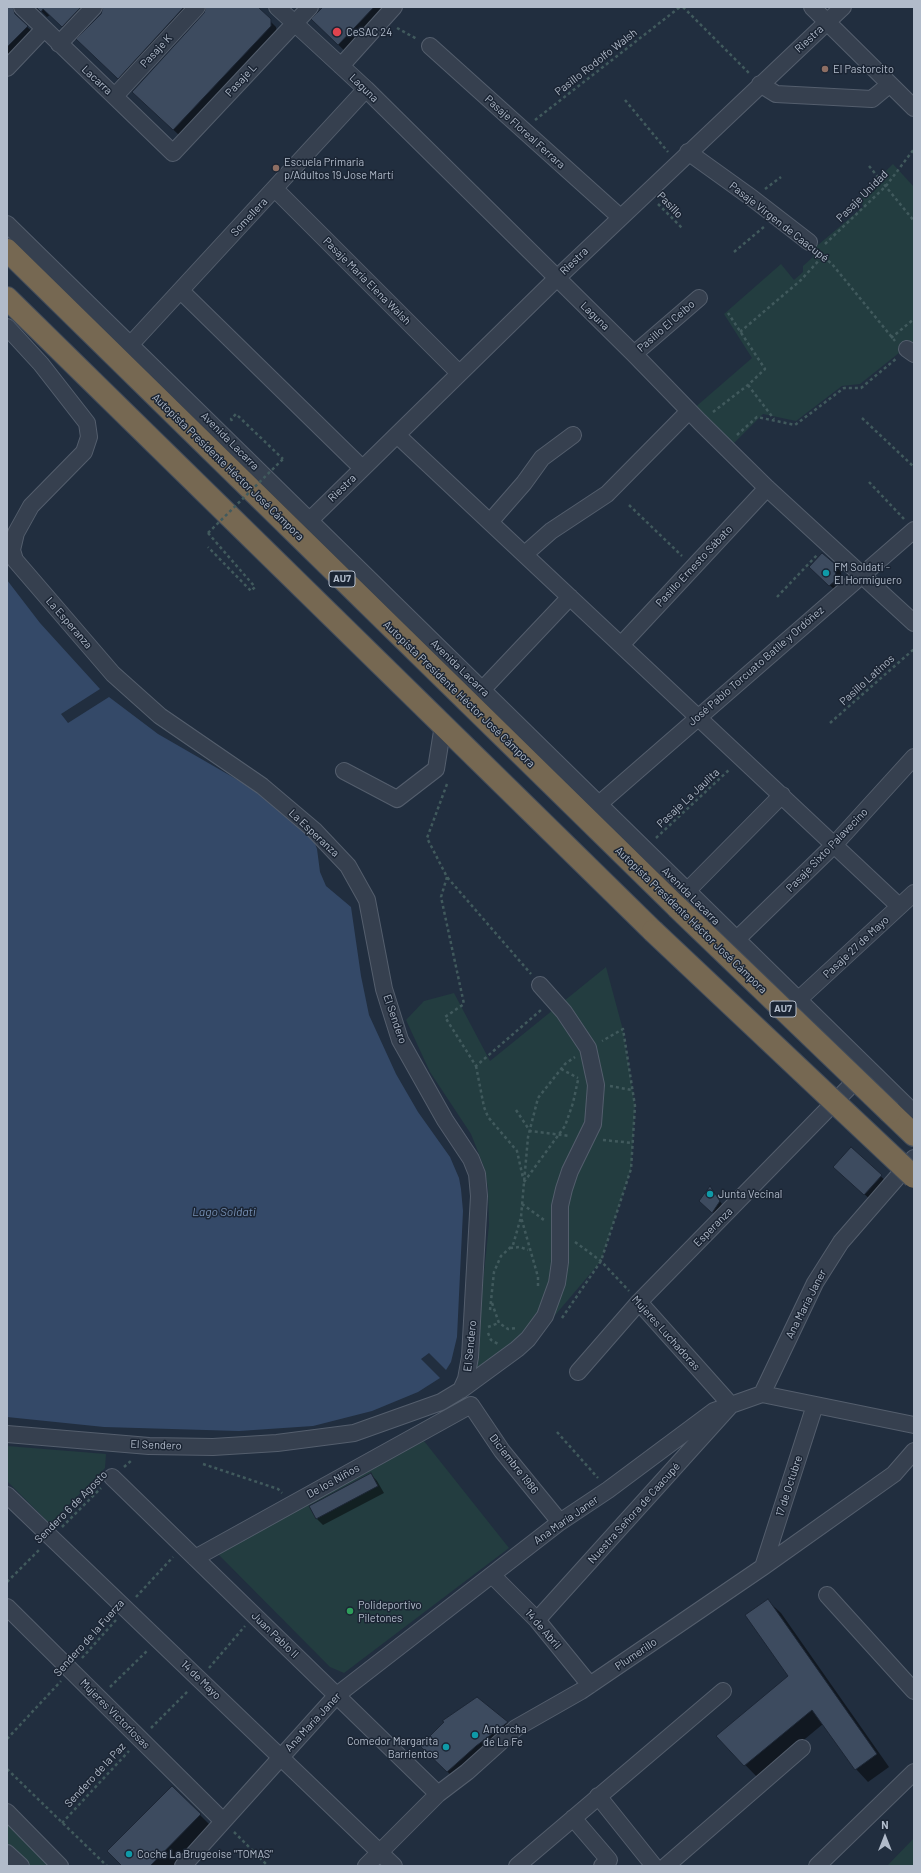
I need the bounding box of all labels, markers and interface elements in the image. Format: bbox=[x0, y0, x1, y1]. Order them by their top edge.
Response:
street label: Riestra bbox=[792, 23, 826, 55]
place label: CeSAC 24 bbox=[346, 25, 392, 39]
marker: CeSAC 24 bbox=[331, 26, 343, 38]
street label: Pasillo Rodolfo Walsh bbox=[552, 26, 640, 98]
street label: Pasaje K bbox=[137, 32, 175, 70]
street label: Pasaje L bbox=[223, 61, 259, 99]
place label: El Pastorcito bbox=[833, 62, 894, 76]
street label: Lacarra bbox=[79, 63, 115, 97]
marker: El Pastorcito bbox=[820, 64, 830, 74]
street label: Laguna bbox=[347, 71, 381, 105]
street label: Pasaje Floreal Ferrara bbox=[482, 92, 568, 172]
place label: Escuela Primaria p/Adultos 19 Jose Martí bbox=[284, 155, 393, 181]
marker: Escuela Primaria p/Adultos 19 Jose Martí bbox=[271, 163, 281, 173]
street label: Pasaje Unidad bbox=[834, 168, 890, 224]
street label: Pasaje Virgen de Caacupé bbox=[727, 179, 831, 265]
street label: Pasillo bbox=[654, 189, 686, 221]
street label: Somellera bbox=[228, 195, 270, 239]
street label: Pasaje María Elena Walsh bbox=[320, 234, 414, 328]
street label: Riestra bbox=[557, 244, 591, 278]
street label: Pasillo El Ceibo bbox=[634, 297, 698, 355]
street label: Laguna bbox=[578, 299, 612, 333]
street label: Autopista Presidente Héctor José Cámpora bbox=[149, 391, 307, 543]
street label: Avenida Lacarra bbox=[198, 409, 262, 473]
street label: Riestra bbox=[325, 471, 359, 505]
street label: Pasillo Ernesto Sábato bbox=[653, 523, 735, 609]
place label: FM Soldati - El Hormiguero bbox=[834, 560, 902, 586]
marker: FM Soldati - El Hormiguero bbox=[821, 568, 831, 578]
road number: AU7 bbox=[329, 571, 355, 587]
street label: La Esperanza bbox=[43, 595, 95, 651]
street label: José Pablo Torcuato Batlle y Ordóñez bbox=[685, 603, 827, 729]
street label: Autopista Presidente Héctor José Cámpora bbox=[380, 618, 538, 770]
street label: Avenida Lacarra bbox=[428, 637, 492, 699]
street label: Pasillo Latinos bbox=[837, 652, 897, 708]
street label: Pasaje La Jaulita bbox=[654, 766, 722, 830]
street label: Pasaje Sixto Palavecino bbox=[783, 805, 871, 895]
street label: La Esperanza bbox=[286, 806, 342, 860]
street label: Autopista Presidente Héctor José Cámpora bbox=[612, 844, 770, 996]
street label: Avenida Lacarra bbox=[659, 864, 723, 928]
street label: Pasaje 27 de Mayo bbox=[820, 913, 892, 981]
street label: El Sendero bbox=[380, 993, 410, 1045]
road number: AU7 bbox=[770, 1001, 796, 1017]
place label: Junta Vecinal bbox=[718, 1187, 782, 1201]
marker: Junta Vecinal bbox=[705, 1189, 715, 1199]
water label: Lago Soldati bbox=[192, 1205, 256, 1219]
street label: Esperanza bbox=[691, 1205, 735, 1249]
street label: Ana María Janer bbox=[783, 1267, 829, 1341]
street label: Mujeres Luchadoras bbox=[629, 1293, 703, 1373]
street label: El Sendero bbox=[461, 1320, 479, 1372]
street label: Diciembre 1986 bbox=[487, 1432, 541, 1496]
street label: El Sendero bbox=[130, 1438, 182, 1452]
street label: 17 de Octubre bbox=[773, 1454, 805, 1518]
street label: Nuestra Señora de Caacupé bbox=[585, 1460, 683, 1566]
street label: De los Niños bbox=[304, 1461, 362, 1501]
street label: Sendero 6 de Agosto bbox=[32, 1468, 110, 1546]
street label: Ana María Janer bbox=[531, 1493, 601, 1547]
street label: Sendero de la Fuerza bbox=[51, 1597, 127, 1679]
place label: Polideportivo Piletones bbox=[358, 1598, 422, 1624]
marker: Polideportivo Piletones bbox=[345, 1606, 355, 1616]
street label: 14 de Abril bbox=[522, 1606, 564, 1652]
street label: Juan Pablo II bbox=[249, 1609, 301, 1661]
street label: Plumerillo bbox=[613, 1635, 659, 1673]
street label: 14 de Mayo bbox=[178, 1658, 224, 1702]
street label: Mujeres Victoriosas bbox=[77, 1676, 153, 1752]
street label: Ana María Janer bbox=[282, 1690, 344, 1754]
place label: Antorcha de La Fe bbox=[483, 1722, 527, 1748]
marker: Antorcha de La Fe bbox=[470, 1730, 480, 1740]
place label: Comedor Margarita Barrientos bbox=[347, 1734, 438, 1760]
street label: Sendero de la Paz bbox=[62, 1740, 128, 1810]
marker: Comedor Margarita Barrientos bbox=[441, 1742, 451, 1752]
north arrow bbox=[865, 1817, 905, 1857]
text: N bbox=[881, 1818, 889, 1831]
place label: Coche La Brugeoise ''TOMAS'' bbox=[137, 1847, 273, 1861]
marker: Coche La Brugeoise ''TOMAS'' bbox=[124, 1849, 134, 1859]

